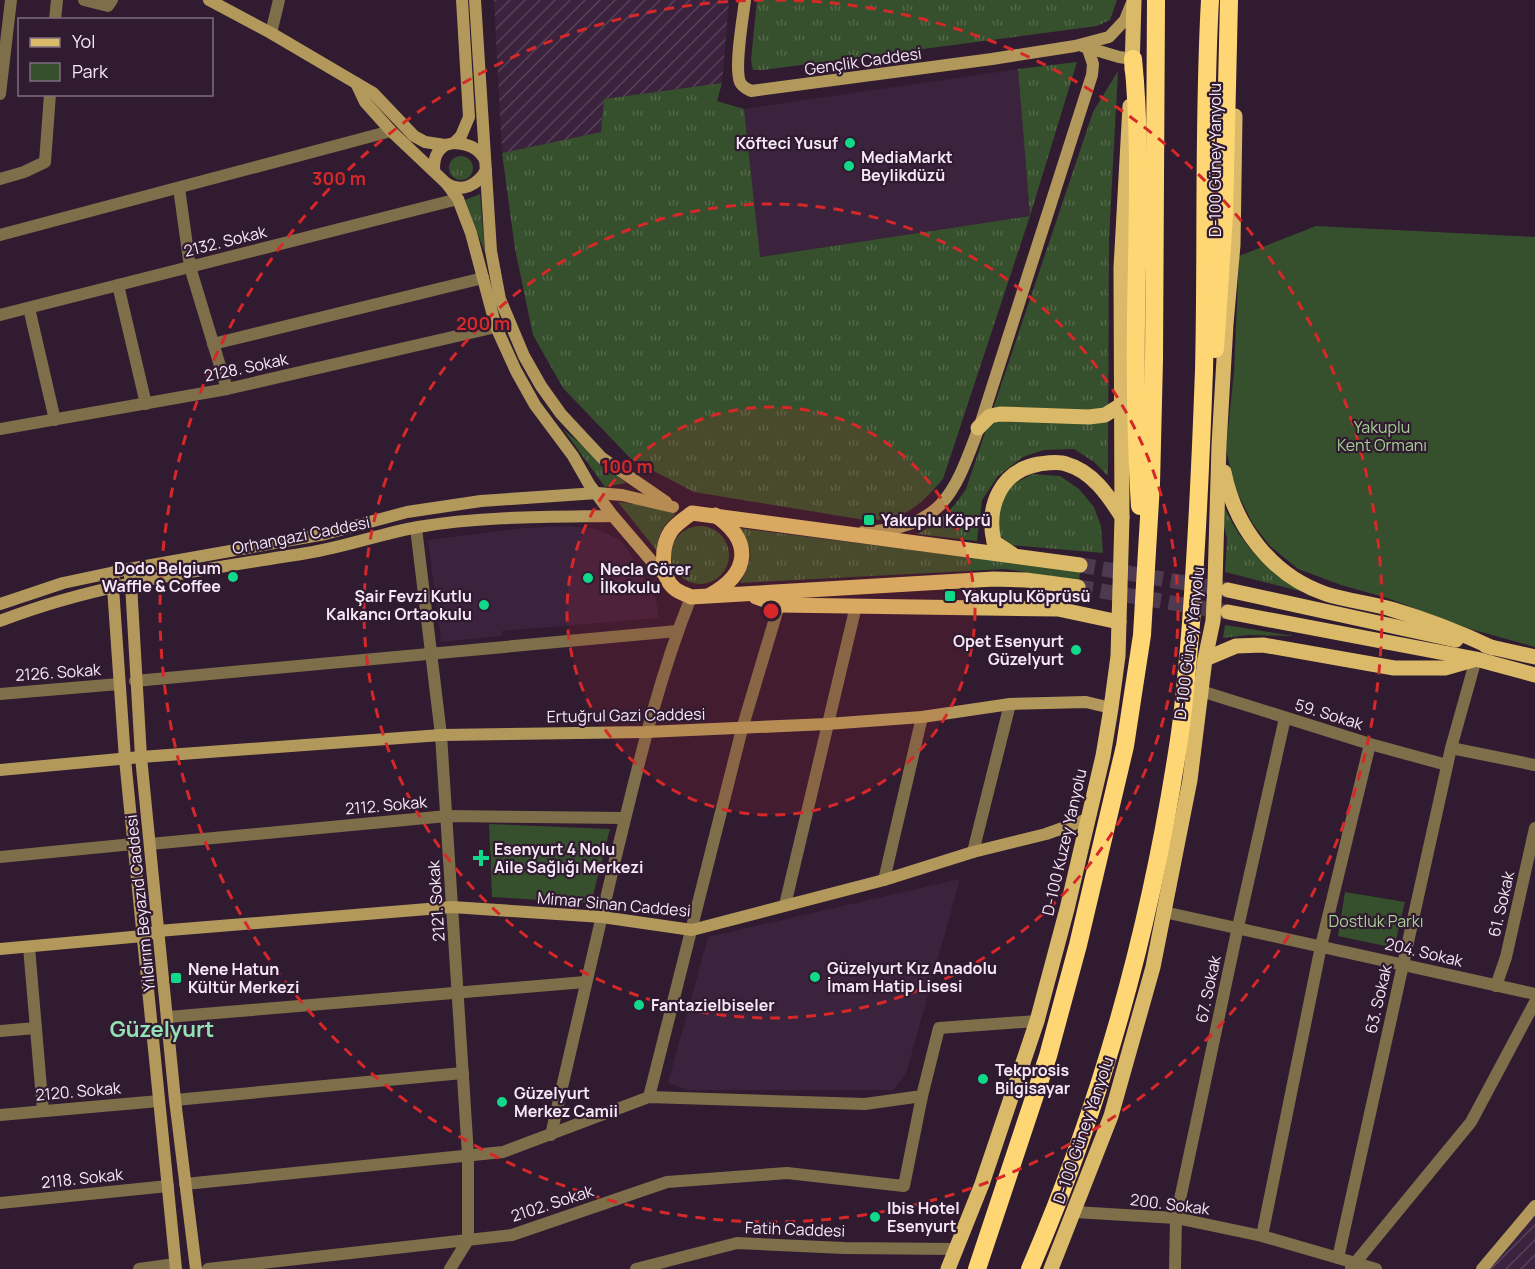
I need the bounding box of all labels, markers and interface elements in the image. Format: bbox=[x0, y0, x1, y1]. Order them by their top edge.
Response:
legend bbox=[18, 18, 213, 96]
text: Yol bbox=[72, 29, 95, 53]
street label: Gençlik Caddesi bbox=[803, 42, 923, 80]
text: Park bbox=[72, 59, 109, 83]
street label: D-100 Güney Yanyolu bbox=[1204, 83, 1226, 237]
place label: Köfteci Yusuf bbox=[736, 132, 838, 154]
marker: Köfteci Yusuf bbox=[843, 136, 857, 150]
place label: MediaMarkt Beylikdüzü bbox=[861, 146, 953, 186]
marker: MediaMarkt Beylikdüzü bbox=[842, 159, 856, 173]
text: 300 m bbox=[312, 166, 366, 190]
street label: 2132. Sokak bbox=[181, 220, 270, 262]
text: 200 m bbox=[456, 311, 510, 335]
street label: 2128. Sokak bbox=[202, 347, 291, 387]
park label: Yakuplu Kent Ormanı bbox=[1337, 416, 1427, 456]
text: 100 m bbox=[601, 454, 653, 478]
place label: Yakuplu Köprü bbox=[881, 509, 991, 531]
street label: Orhangazi Caddesi bbox=[230, 511, 372, 559]
marker: Yakuplu Köprü bbox=[862, 513, 876, 527]
place label: Dodo Belgium Waffle & Coffee bbox=[102, 557, 221, 597]
place label: Necla Görer İlkokulu bbox=[600, 558, 691, 598]
street label: D-100 Güney Yanyolu bbox=[1169, 565, 1209, 721]
marker: Dodo Belgium Waffle & Coffee bbox=[226, 570, 240, 584]
marker: Necla Görer İlkokulu bbox=[581, 571, 595, 585]
place label: Şair Fevzi Kutlu Kalkancı Ortaokulu bbox=[326, 585, 472, 625]
place label: Yakuplu Köprüsü bbox=[962, 585, 1090, 607]
marker: Yakuplu Köprüsü bbox=[943, 589, 957, 603]
marker: Şair Fevzi Kutlu Kalkancı Ortaokulu bbox=[477, 598, 491, 612]
centre of rings bbox=[761, 601, 781, 621]
place label: Opet Esenyurt Güzelyurt bbox=[953, 630, 1064, 670]
marker: Opet Esenyurt Güzelyurt bbox=[1069, 643, 1083, 657]
street label: 2126. Sokak bbox=[14, 658, 103, 686]
street label: 59. Sokak bbox=[1292, 693, 1367, 735]
street label: Ertuğrul Gazi Caddesi bbox=[546, 703, 706, 727]
street label: D-100 Kuzey Yanyolu bbox=[1036, 766, 1092, 918]
street label: 2112. Sokak bbox=[344, 790, 429, 820]
street label: Yıldırım Beyazıd Caddesi bbox=[120, 814, 160, 992]
place label: Esenyurt 4 Nolu Aile Sağlığı Merkezi bbox=[494, 838, 643, 878]
marker: Esenyurt 4 Nolu Aile Sağlığı Merkezi bbox=[472, 849, 490, 867]
street label: 2121. Sokak bbox=[422, 859, 450, 942]
street label: 61. Sokak bbox=[1483, 868, 1519, 939]
street label: Mimar Sinan Caddesi bbox=[536, 886, 692, 922]
park label: Dostluk Parkı bbox=[1329, 910, 1423, 932]
street label: 204. Sokak bbox=[1383, 932, 1466, 972]
street label: 67. Sokak bbox=[1190, 952, 1226, 1025]
place label: Güzelyurt Kız Anadolu İmam Hatip Lisesi bbox=[827, 957, 997, 997]
place label: Nene Hatun Kültür Merkezi bbox=[188, 958, 300, 998]
street label: 63. Sokak bbox=[1359, 961, 1397, 1036]
marker: Güzelyurt Kız Anadolu İmam Hatip Lisesi bbox=[808, 970, 822, 984]
marker: Nene Hatun Kültür Merkezi bbox=[169, 971, 183, 985]
place label: Fantazielbiseler bbox=[651, 994, 775, 1016]
marker: Fantazielbiseler bbox=[632, 998, 646, 1012]
district label: Güzelyurt bbox=[110, 1014, 214, 1044]
street label: D-100 Güney Yanyolu bbox=[1048, 1054, 1118, 1206]
place label: Tekprosis Bilgisayar bbox=[995, 1059, 1070, 1099]
marker: Tekprosis Bilgisayar bbox=[976, 1072, 990, 1086]
street label: 2120. Sokak bbox=[34, 1076, 123, 1106]
place label: Güzelyurt Merkez Camii bbox=[514, 1082, 618, 1122]
marker: Güzelyurt Merkez Camii bbox=[495, 1095, 509, 1109]
street label: 2118. Sokak bbox=[40, 1163, 125, 1193]
street label: 2102. Sokak bbox=[508, 1179, 597, 1227]
street label: 200. Sokak bbox=[1129, 1188, 1212, 1220]
place label: Ibis Hotel Esenyurt bbox=[887, 1197, 960, 1237]
marker: Ibis Hotel Esenyurt bbox=[868, 1210, 882, 1224]
street label: Fatih Caddesi bbox=[745, 1216, 845, 1242]

